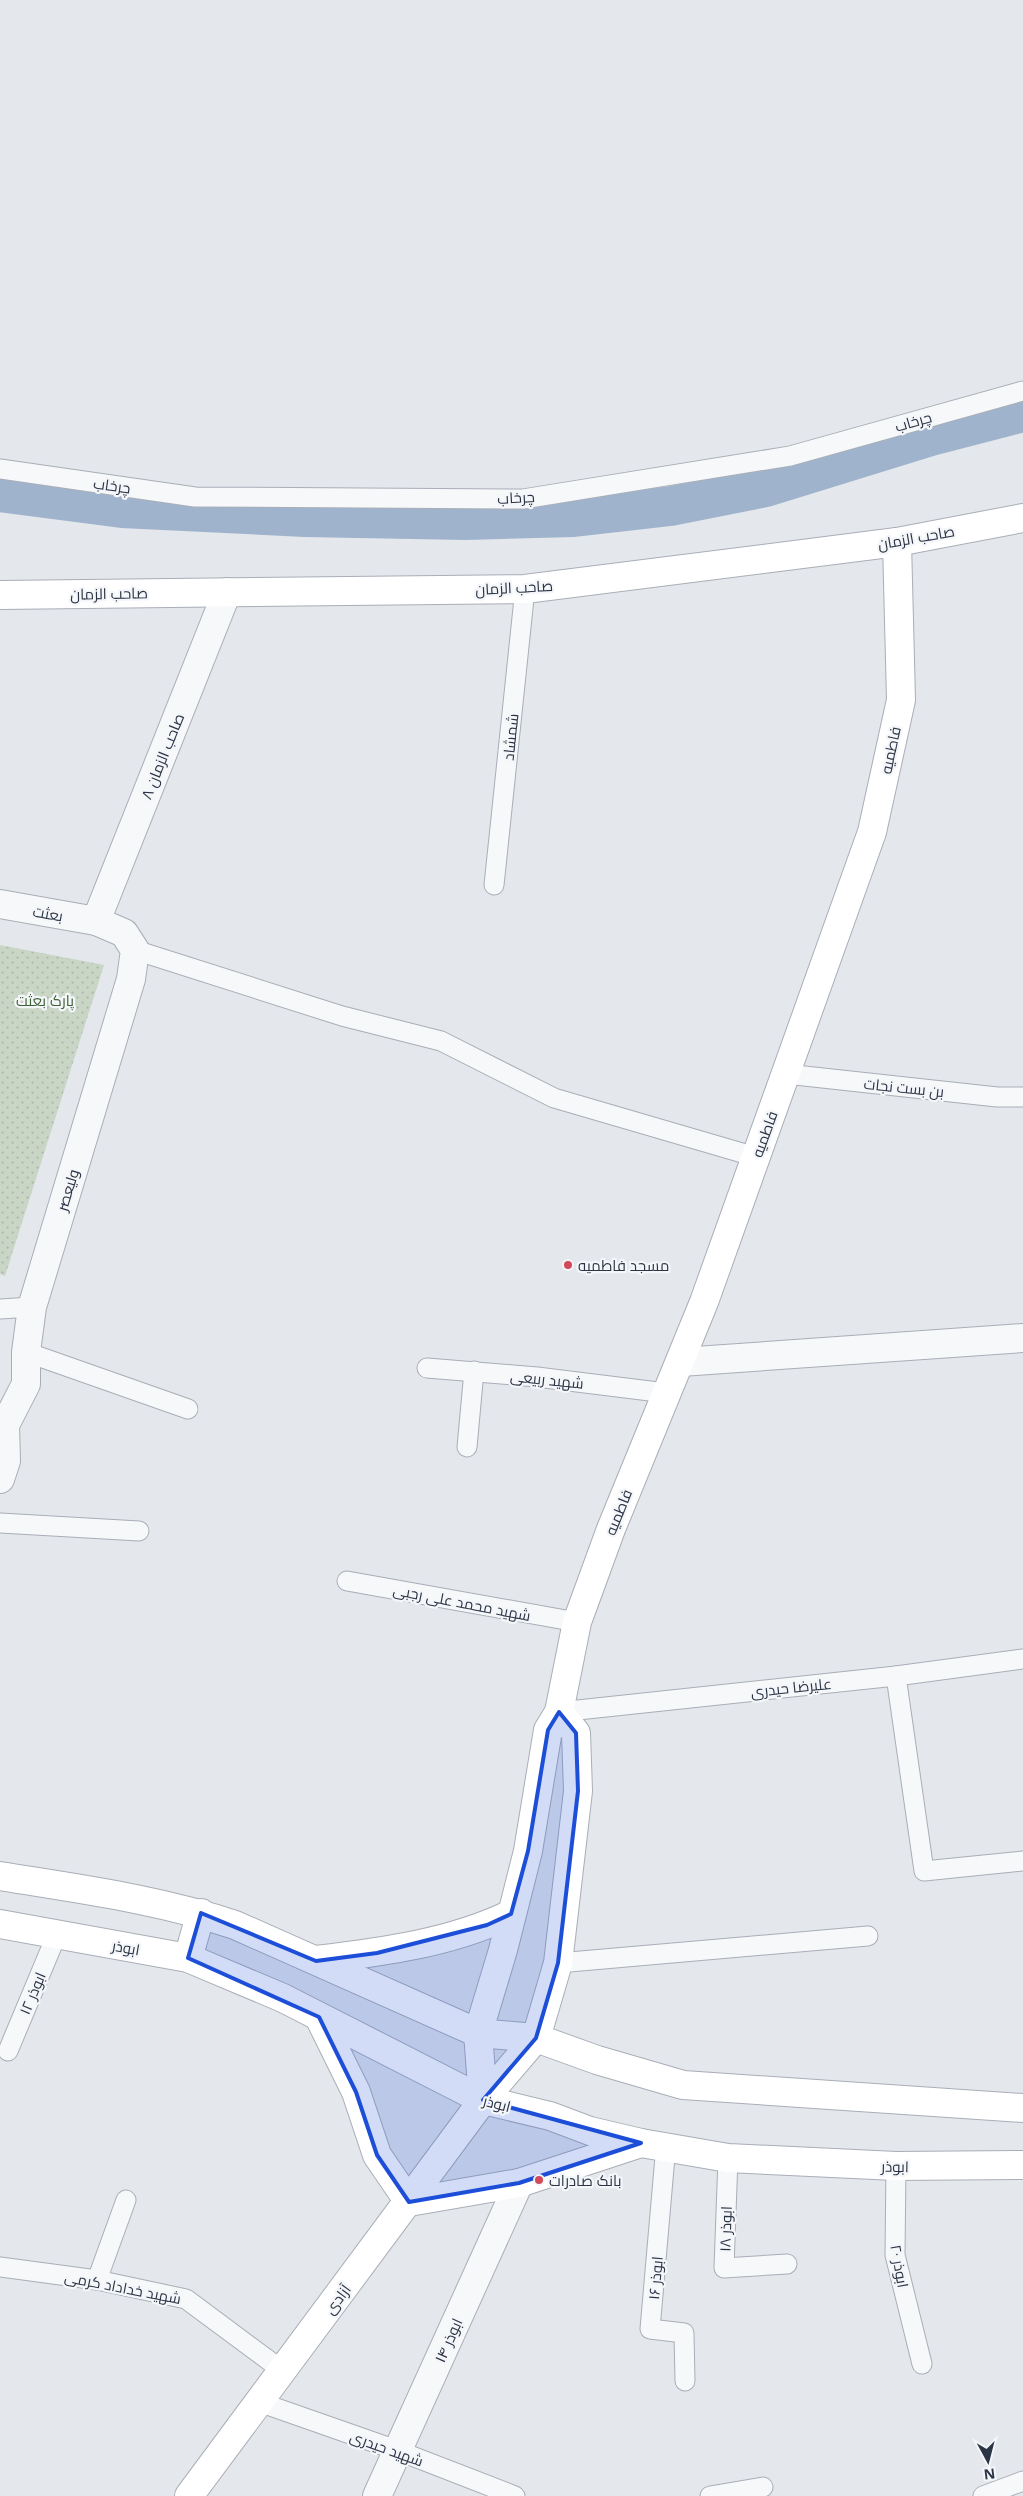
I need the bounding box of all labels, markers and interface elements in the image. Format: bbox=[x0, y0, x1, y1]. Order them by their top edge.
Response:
street label: چرخاب bbox=[892, 406, 934, 437]
street label: چرخاب bbox=[92, 472, 132, 498]
street label: چرخاب bbox=[497, 486, 535, 509]
street label: صاحب الزمان bbox=[876, 520, 956, 555]
street label: صاحب الزمان bbox=[475, 575, 553, 600]
street label: صاحب الزمان bbox=[70, 582, 148, 605]
street label: صاحب الزمان ۸ bbox=[136, 710, 189, 802]
street label: شمشاد bbox=[498, 713, 522, 761]
street label: فاطمیه bbox=[875, 724, 905, 776]
street label: بعثت bbox=[31, 901, 65, 925]
park label: پارک بعثت bbox=[16, 990, 74, 1011]
street label: بن بست نجات bbox=[863, 1073, 945, 1102]
street label: فاطمیه bbox=[746, 1108, 782, 1160]
street label: ولیعصر bbox=[51, 1166, 83, 1214]
place label: مسجد فاطمیه bbox=[578, 1255, 669, 1275]
marker: مسجد فاطمیه bbox=[562, 1259, 574, 1271]
street label: شهید ربیعی bbox=[509, 1365, 585, 1394]
street label: فاطمیه bbox=[600, 1486, 636, 1538]
street label: شهید محمد علی رجبی bbox=[391, 1579, 533, 1626]
street label: علیرضا حیدری bbox=[750, 1673, 833, 1702]
street label: ابوذر bbox=[110, 1935, 141, 1959]
street label: ابوذر ۱۲ bbox=[14, 1969, 50, 2017]
street label: ابوذر bbox=[480, 2089, 513, 2116]
street label: ابوذر bbox=[880, 2156, 909, 2176]
place label: بانک صادرات bbox=[549, 2170, 621, 2190]
marker: بانک صادرات bbox=[533, 2174, 545, 2186]
street label: ابوذر ۱۸ bbox=[714, 2206, 736, 2252]
street label: ابوذر ۲۰ bbox=[886, 2243, 914, 2289]
street label: ابوذر ۱۶ bbox=[643, 2255, 667, 2301]
street label: شهید خداداد کرمی bbox=[63, 2266, 183, 2309]
street label: آزادی bbox=[319, 2280, 356, 2319]
street label: ابوذر ۱۴ bbox=[429, 2315, 467, 2365]
street label: شهید حیدری bbox=[347, 2425, 427, 2471]
north arrow bbox=[963, 2436, 1013, 2486]
text: N bbox=[983, 2464, 996, 2485]

